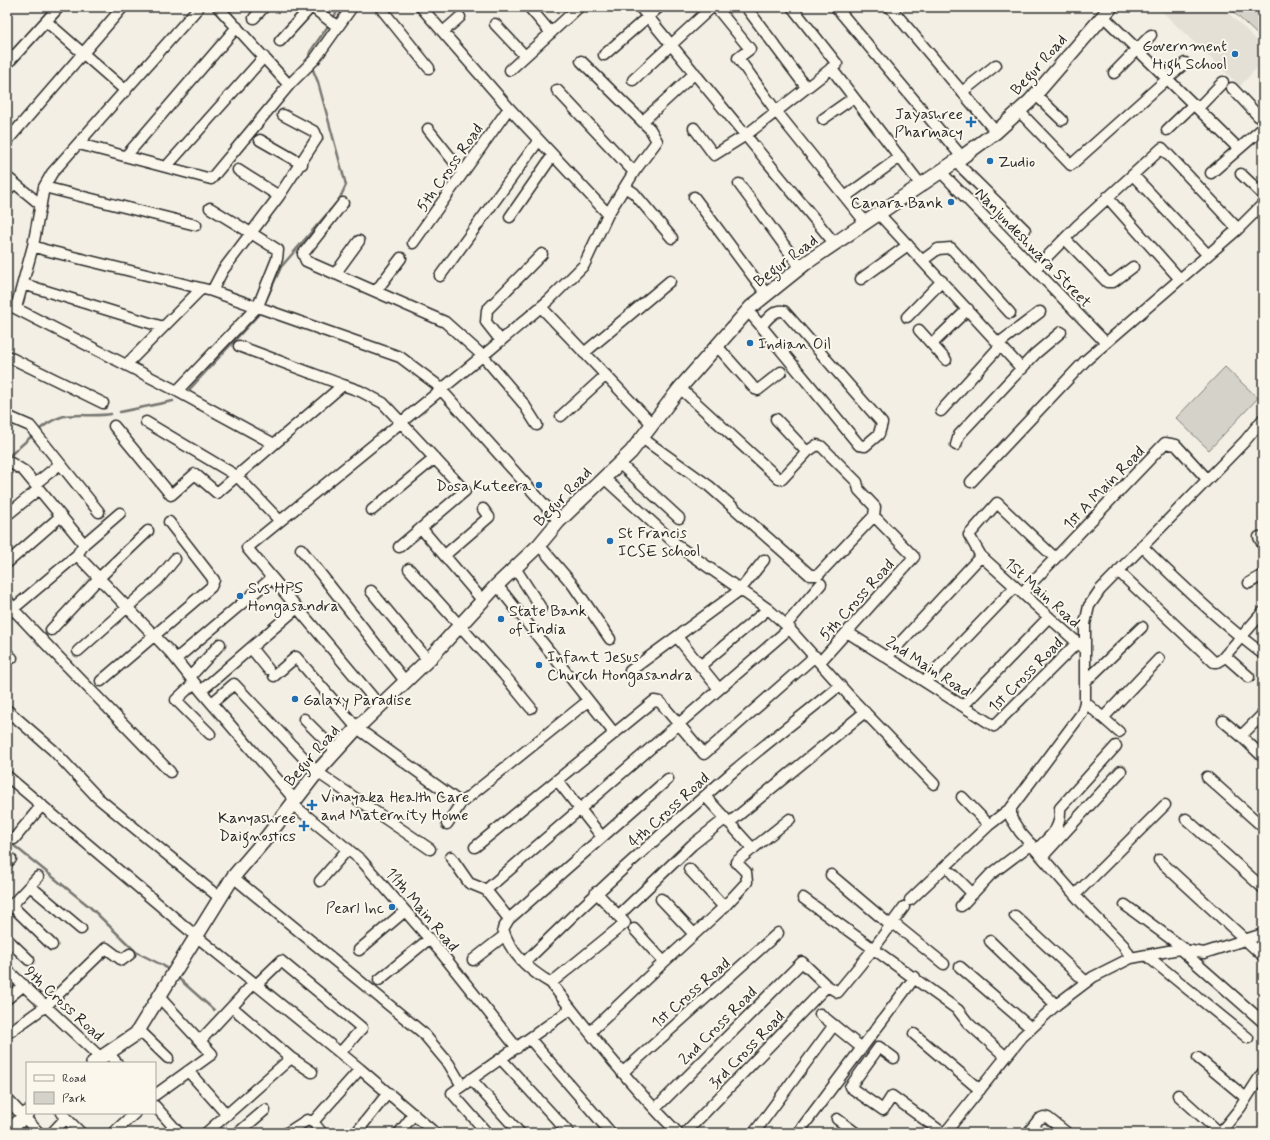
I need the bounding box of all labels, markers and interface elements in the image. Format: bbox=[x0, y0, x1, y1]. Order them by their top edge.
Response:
street label: Begur Road bbox=[1006, 30, 1073, 101]
place label: Government High School bbox=[1142, 36, 1227, 76]
marker: Government High School bbox=[1230, 49, 1240, 59]
place label: Jayashree Pharmacy bbox=[895, 104, 963, 143]
marker: Jayashree Pharmacy bbox=[966, 117, 976, 127]
street label: 5th Cross Road bbox=[412, 120, 488, 216]
place label: Zudio bbox=[998, 152, 1035, 173]
marker: Zudio bbox=[985, 156, 995, 166]
street label: Nanjundeshwara Street bbox=[970, 183, 1096, 313]
place label: Canara Bank bbox=[851, 193, 943, 214]
marker: Canara Bank bbox=[946, 197, 956, 207]
street label: Begur Road bbox=[750, 230, 823, 293]
place label: Indian Oil bbox=[758, 334, 831, 355]
marker: Indian Oil bbox=[745, 338, 755, 348]
street label: 1st A Main Road bbox=[1059, 441, 1150, 535]
street label: Begur Road bbox=[529, 463, 597, 532]
place label: Dosa Kuteera bbox=[436, 476, 531, 497]
marker: Dosa Kuteera bbox=[534, 480, 544, 490]
place label: St Francis ICSE school bbox=[618, 523, 701, 562]
marker: St Francis ICSE school bbox=[605, 536, 615, 546]
street label: 1St Main Road bbox=[999, 553, 1085, 633]
street label: 5th Cross Road bbox=[815, 555, 899, 645]
place label: Svs HPS Hongasandra bbox=[248, 578, 339, 618]
marker: Svs HPS Hongasandra bbox=[235, 591, 245, 601]
place label: State Bank of India bbox=[509, 601, 587, 640]
marker: State Bank of India bbox=[496, 614, 506, 624]
street label: 2nd Main Road bbox=[881, 632, 975, 703]
street label: 1st Cross Road bbox=[984, 633, 1068, 717]
place label: Infant Jesus Church Hongasandra bbox=[547, 647, 693, 687]
marker: Infant Jesus Church Hongasandra bbox=[534, 660, 544, 670]
place label: Galaxy Paradise bbox=[303, 690, 412, 711]
marker: Galaxy Paradise bbox=[290, 694, 300, 704]
street label: Begur Road bbox=[280, 721, 345, 792]
street label: 4th Cross Road bbox=[624, 768, 714, 852]
place label: Vinayaka Health Care and Maternity Home bbox=[321, 787, 469, 826]
marker: Vinayaka Health Care and Maternity Home bbox=[306, 799, 318, 811]
place label: Kanyashree Daignostics bbox=[218, 808, 296, 848]
marker: Kanyashree Daignostics bbox=[299, 821, 309, 831]
street label: 11th Main Road bbox=[380, 863, 463, 957]
place label: Pearl Inc bbox=[326, 898, 384, 919]
marker: Pearl Inc bbox=[387, 902, 397, 912]
street label: 1st Cross Road bbox=[647, 953, 735, 1033]
street label: 9th Cross Road bbox=[20, 962, 108, 1046]
street label: 2nd Cross Road bbox=[674, 982, 762, 1070]
street label: 3rd Cross Road bbox=[705, 1007, 790, 1094]
legend bbox=[26, 1062, 156, 1114]
text: Road bbox=[62, 1071, 86, 1087]
text: Park bbox=[62, 1091, 86, 1107]

